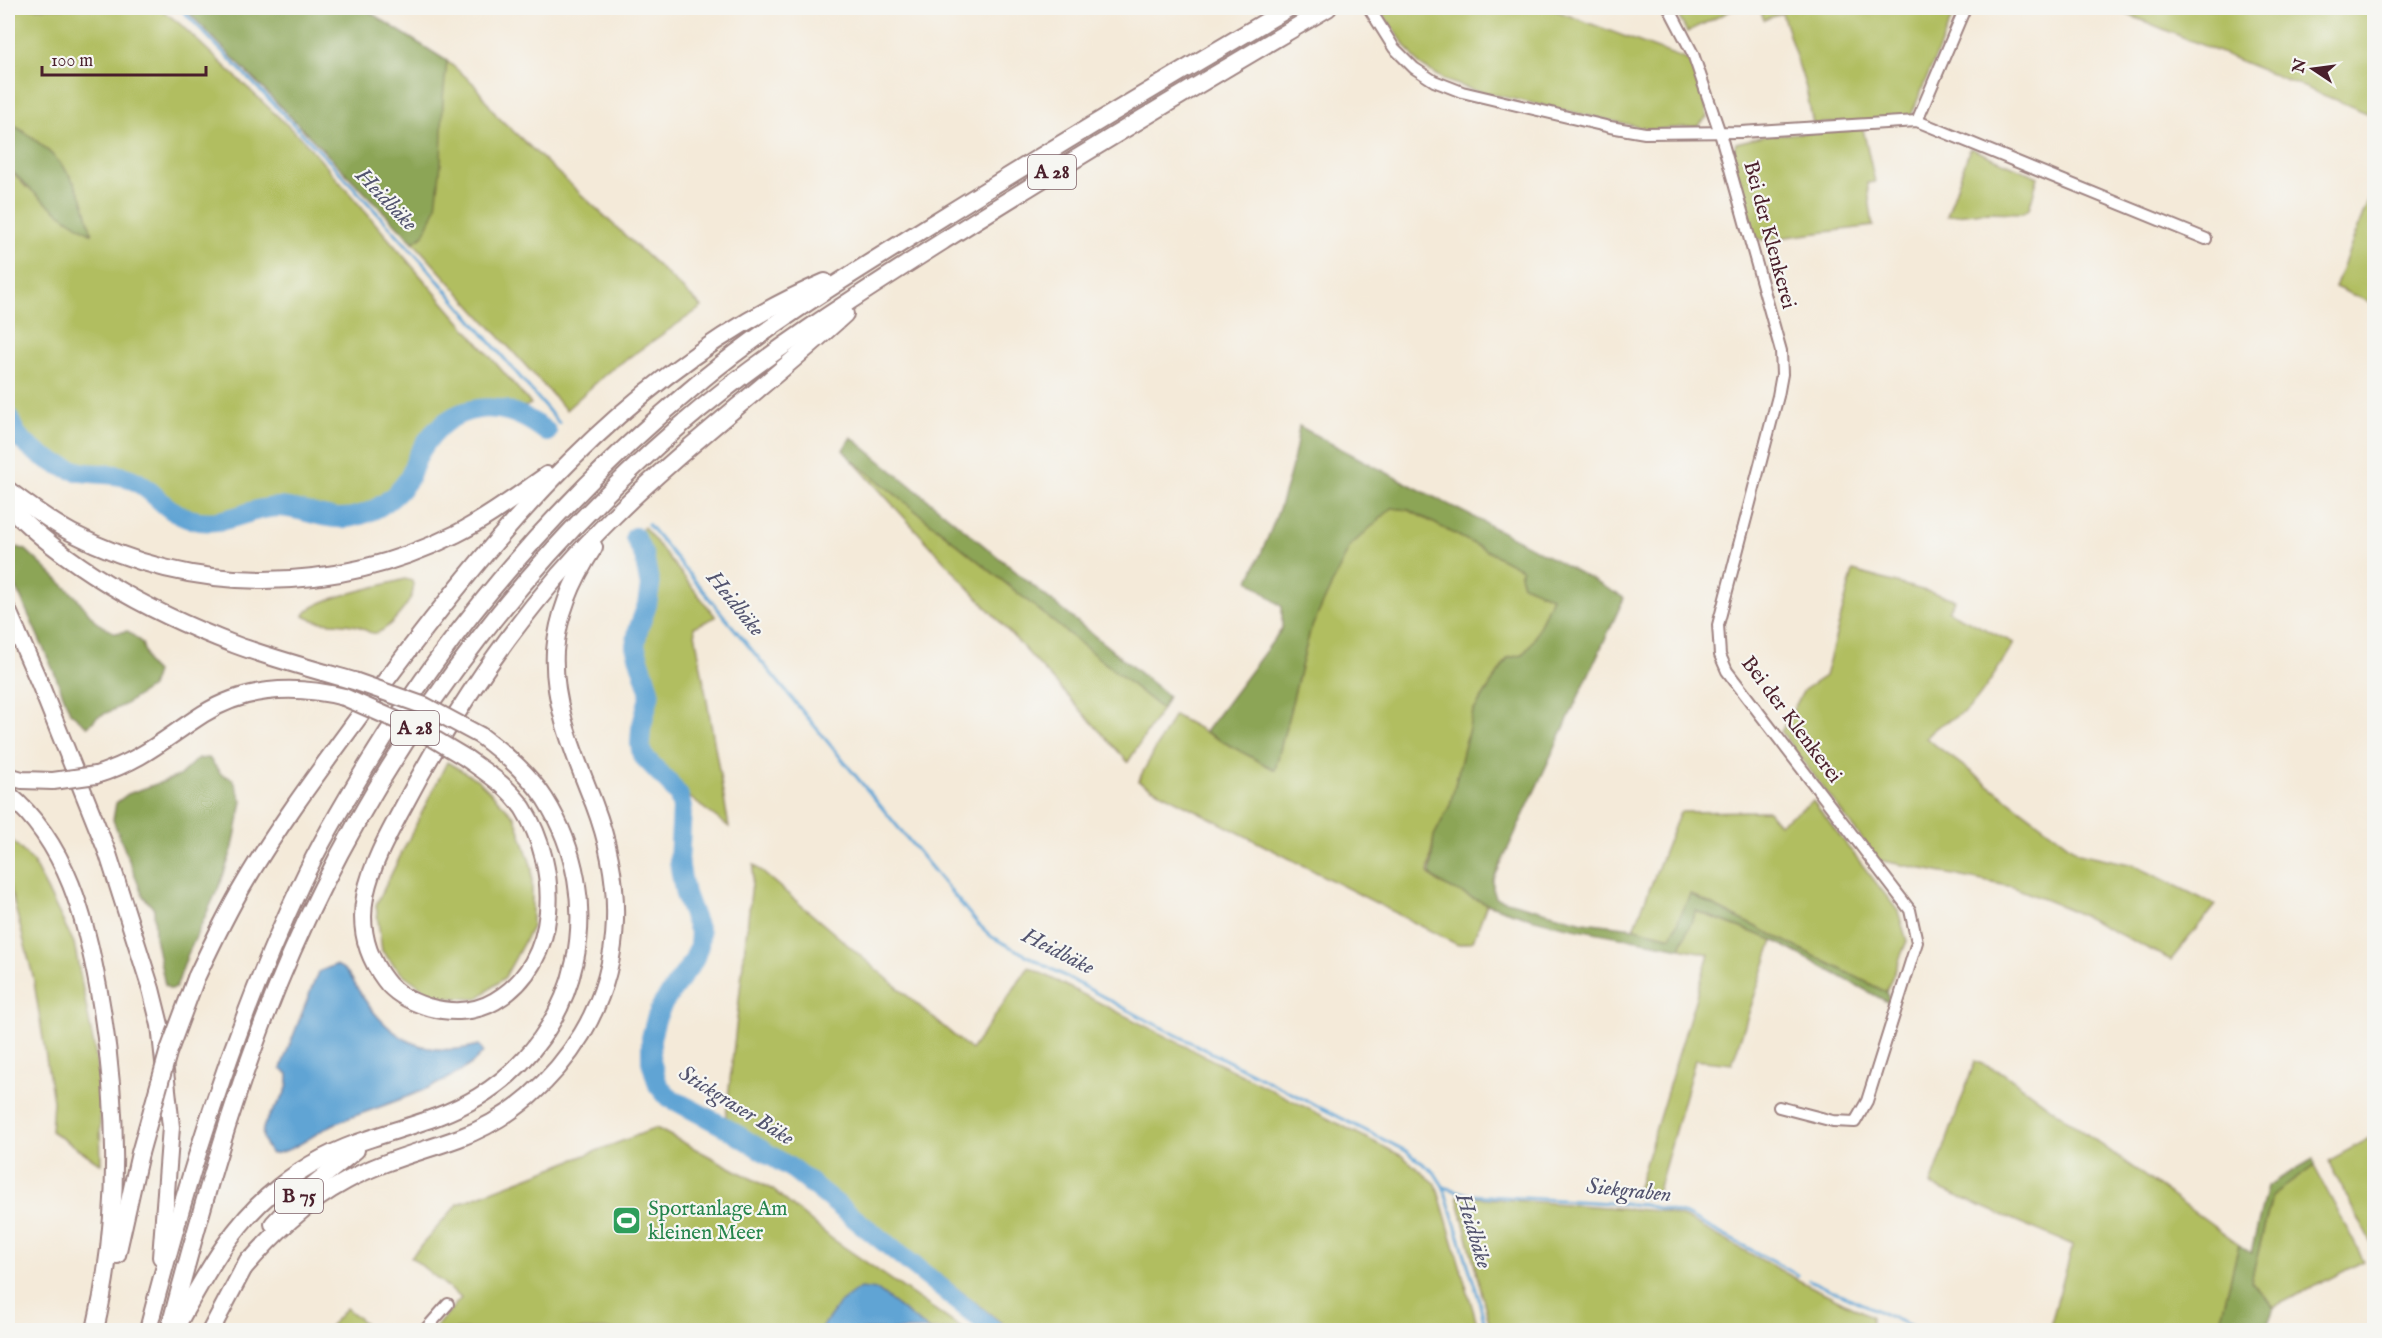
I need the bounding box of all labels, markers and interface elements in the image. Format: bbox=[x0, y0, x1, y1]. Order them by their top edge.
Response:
scale bar bbox=[42, 39, 206, 77]
north arrow bbox=[2283, 39, 2343, 99]
text: 100 m bbox=[51, 50, 93, 73]
text: N bbox=[2289, 57, 2312, 76]
road number: A 28 bbox=[1028, 155, 1076, 189]
street label: Bei der Klenkerei bbox=[1736, 158, 1802, 312]
water label: Heidbäke bbox=[348, 162, 423, 238]
water label: Heidbäke bbox=[699, 564, 771, 643]
street label: Bei der Klenkerei bbox=[1734, 651, 1848, 789]
road number: A 28 bbox=[391, 711, 439, 745]
water label: Heidbäke bbox=[1016, 922, 1099, 982]
water label: Stickgraser Bäke bbox=[673, 1059, 800, 1153]
water label: Siekgraben bbox=[1585, 1173, 1673, 1209]
road number: B 75 bbox=[275, 1179, 323, 1213]
water label: Heidbäke bbox=[1448, 1189, 1498, 1273]
place label: Sportanlage Am kleinen Meer bbox=[648, 1196, 787, 1247]
sports icon: Sportanlage Am kleinen Meer bbox=[611, 1205, 643, 1237]

